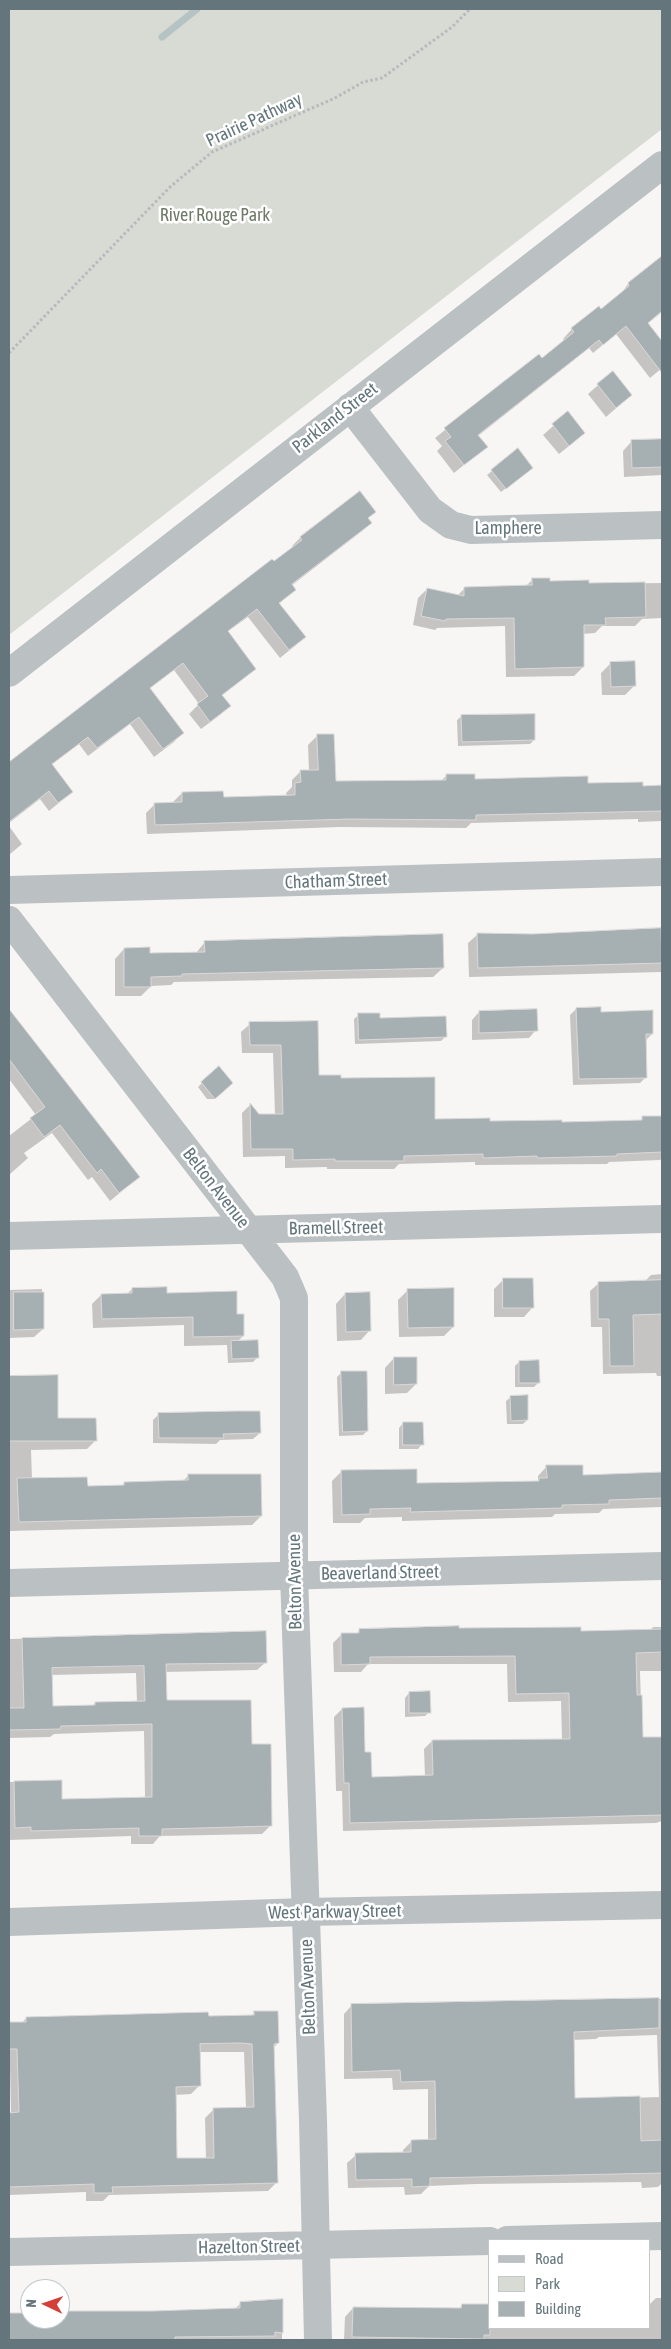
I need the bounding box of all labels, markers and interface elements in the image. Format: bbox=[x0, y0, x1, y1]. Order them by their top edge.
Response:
street label: Prairie Pathway bbox=[203, 88, 305, 152]
park label: River Rouge Park bbox=[160, 204, 270, 226]
street label: Parkland Street bbox=[288, 378, 382, 458]
street label: Lamphere bbox=[474, 517, 542, 539]
street label: Chatham Street bbox=[284, 868, 388, 894]
street label: Belton Avenue bbox=[178, 1144, 254, 1232]
street label: Bramell Street bbox=[289, 1216, 383, 1240]
street label: Belton Avenue bbox=[283, 1534, 307, 1630]
street label: Beaverland Street bbox=[321, 1561, 439, 1585]
street label: West Parkway Street bbox=[268, 1900, 402, 1924]
street label: Belton Avenue bbox=[296, 1939, 320, 2035]
street label: Hazelton Street bbox=[198, 2235, 300, 2259]
legend bbox=[488, 2239, 651, 2329]
text: Road bbox=[535, 2250, 564, 2267]
text: Park bbox=[535, 2275, 560, 2292]
north arrow bbox=[20, 2279, 70, 2329]
text: N bbox=[23, 2299, 39, 2308]
text: Building bbox=[535, 2300, 581, 2317]

